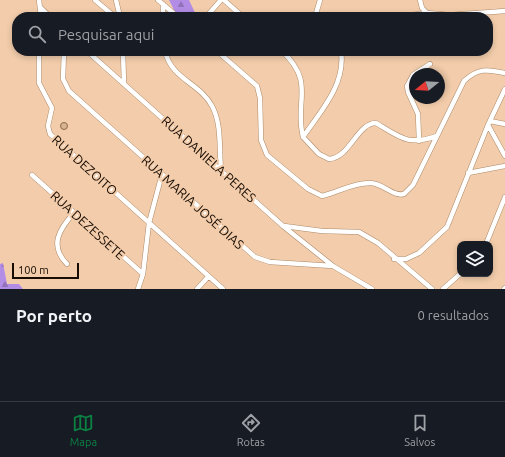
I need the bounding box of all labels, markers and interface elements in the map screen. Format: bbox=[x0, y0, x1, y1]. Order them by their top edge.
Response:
search box bbox=[12, 12, 493, 56]
icon: search bbox=[26, 23, 48, 45]
text: Pesquisar aqui bbox=[58, 26, 154, 43]
north arrow bbox=[409, 68, 445, 104]
street label: RUA DANIELA PERES bbox=[159, 113, 259, 205]
street label: RUA DEZOITO bbox=[50, 132, 120, 198]
street label: RUA MARIA JOSÉ DIAS bbox=[139, 152, 248, 252]
street label: RUA DEZESSETE bbox=[48, 188, 128, 262]
map controls bbox=[457, 241, 493, 277]
button: layers bbox=[457, 241, 493, 277]
scale bar bbox=[12, 261, 79, 280]
text: 100 m bbox=[18, 264, 49, 276]
text: Por perto bbox=[16, 306, 92, 325]
text: 0 resultados bbox=[418, 308, 489, 322]
tab: Mapa bbox=[70, 412, 97, 448]
tab: Rotas bbox=[237, 412, 265, 448]
tab: Salvos bbox=[404, 412, 435, 448]

